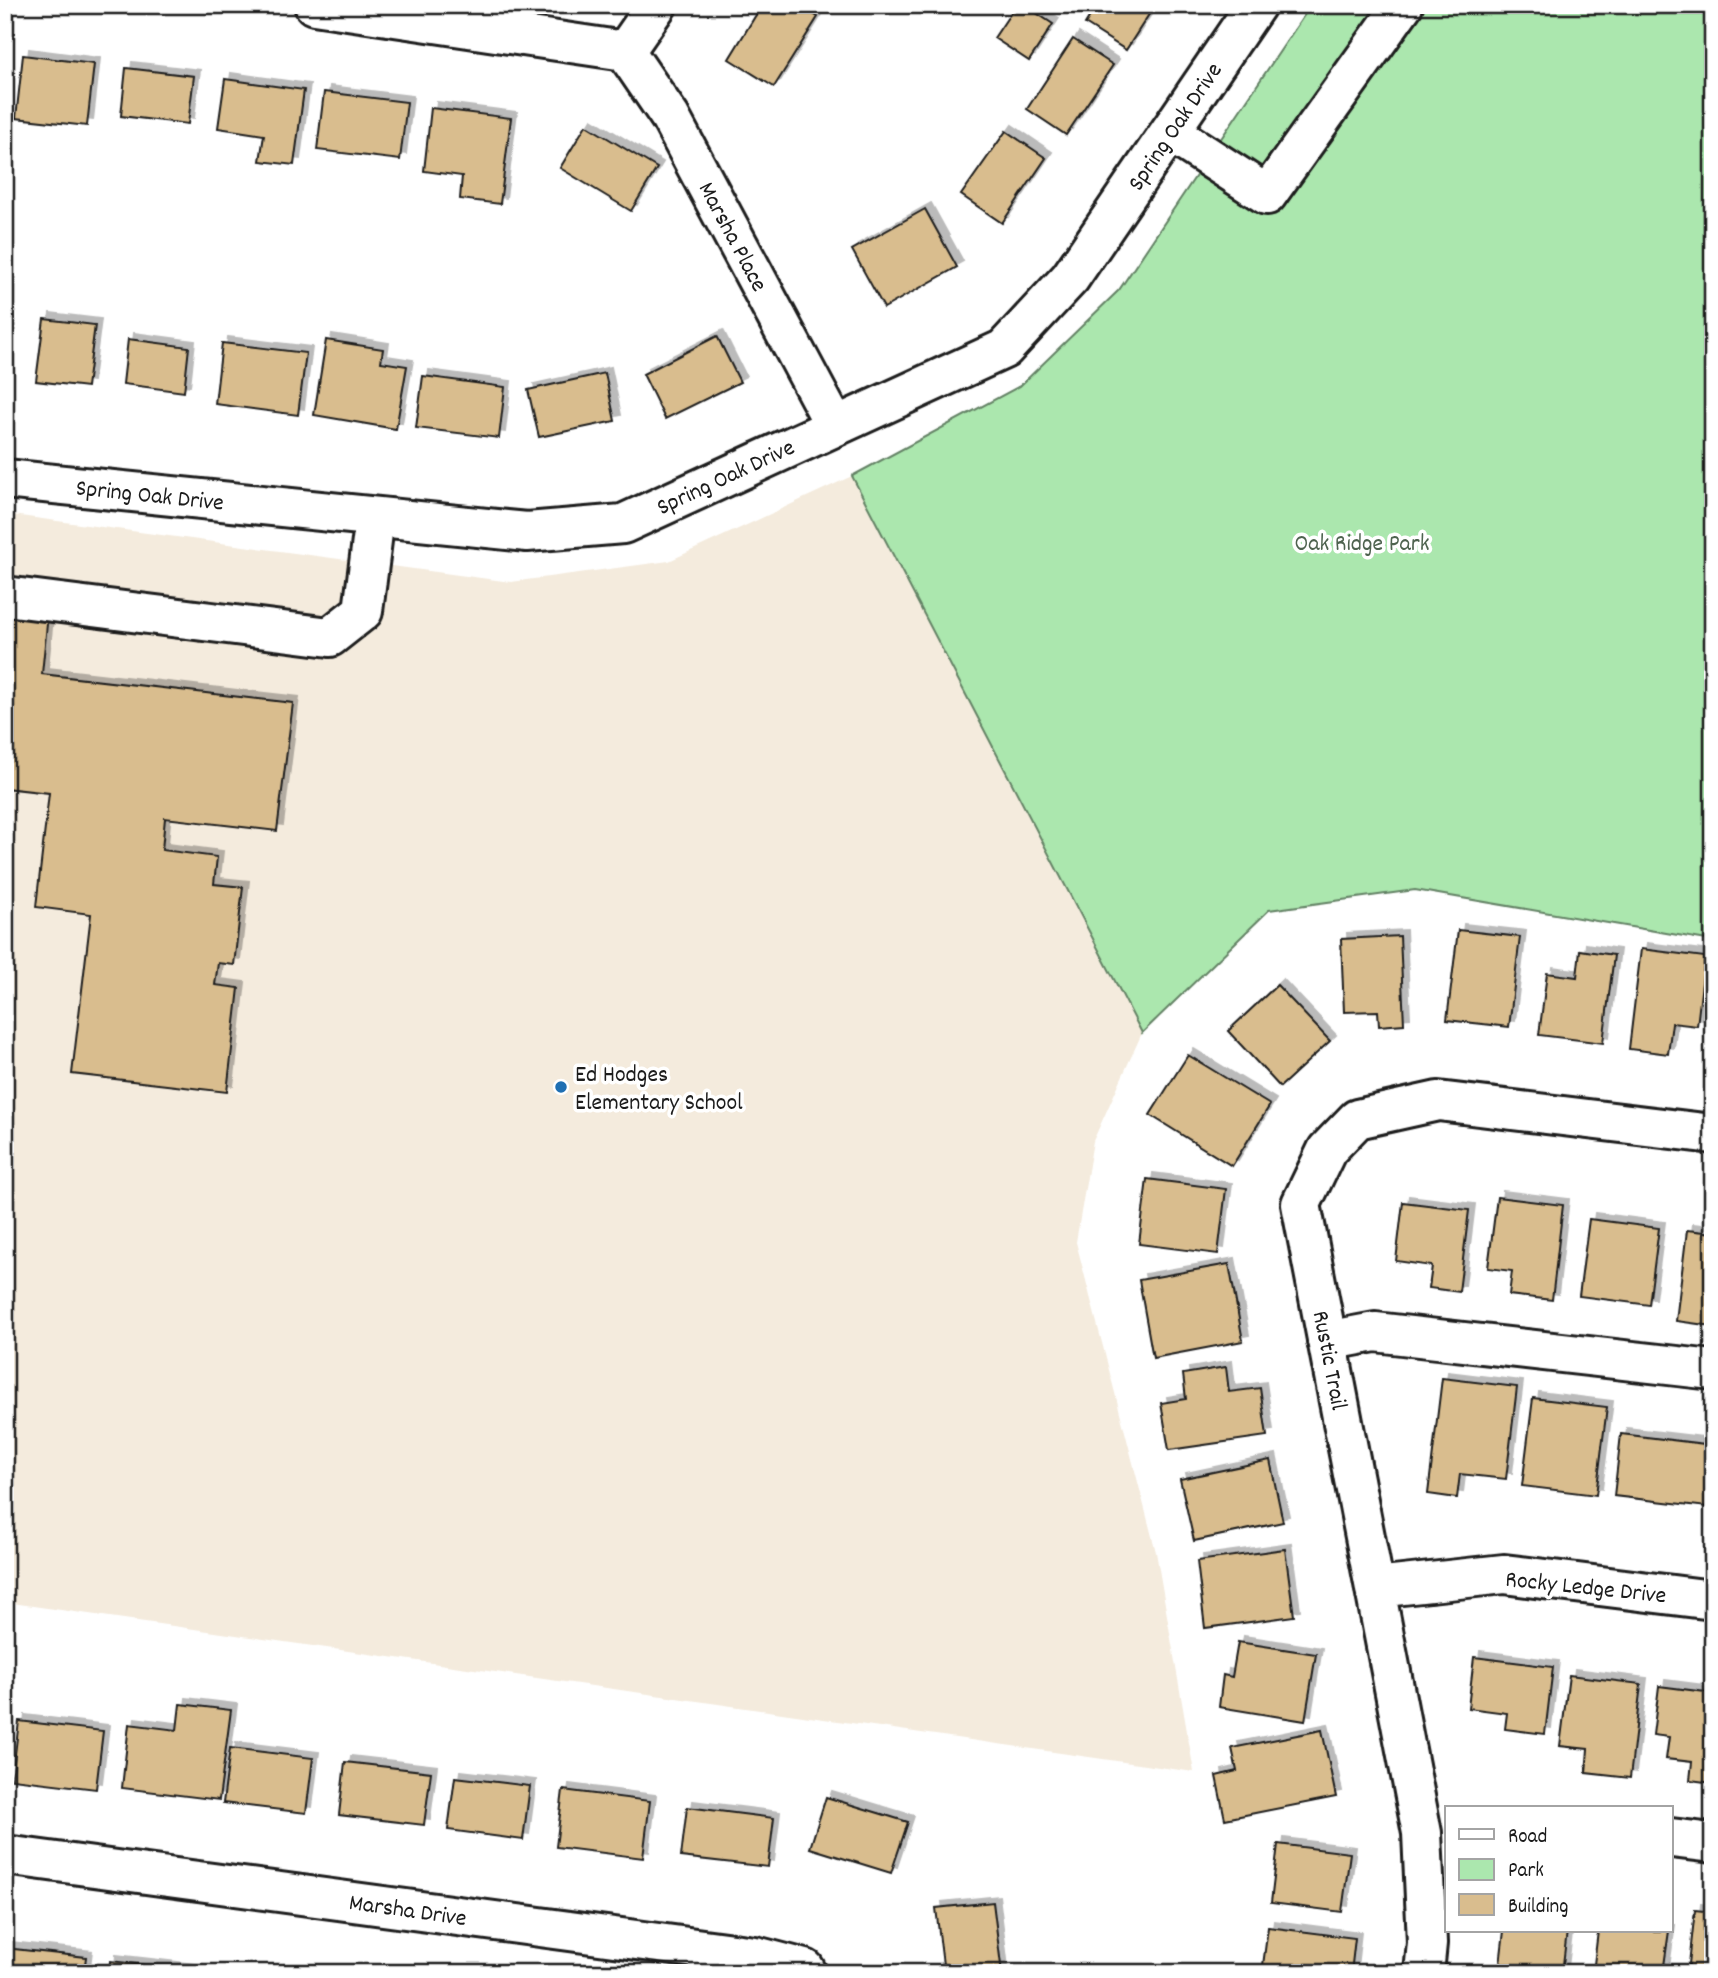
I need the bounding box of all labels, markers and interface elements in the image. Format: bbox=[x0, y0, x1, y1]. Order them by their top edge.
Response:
street label: Spring Oak Drive bbox=[1121, 57, 1232, 199]
street label: Marsha Place bbox=[688, 176, 775, 298]
street label: Spring Oak Drive bbox=[652, 432, 801, 526]
street label: Spring Oak Drive bbox=[74, 472, 225, 522]
park label: Oak Ridge Park bbox=[1294, 528, 1430, 562]
place label: Ed Hodges Elementary School bbox=[575, 1059, 743, 1121]
marker: Ed Hodges Elementary School bbox=[553, 1079, 569, 1095]
street label: Rustic Trail bbox=[1302, 1308, 1354, 1413]
street label: Rocky Ledge Drive bbox=[1504, 1564, 1668, 1614]
legend bbox=[1445, 1806, 1672, 1932]
text: Road bbox=[1508, 1823, 1547, 1853]
text: Park bbox=[1508, 1857, 1544, 1887]
street label: Marsha Drive bbox=[347, 1887, 469, 1937]
text: Building bbox=[1508, 1893, 1568, 1923]

